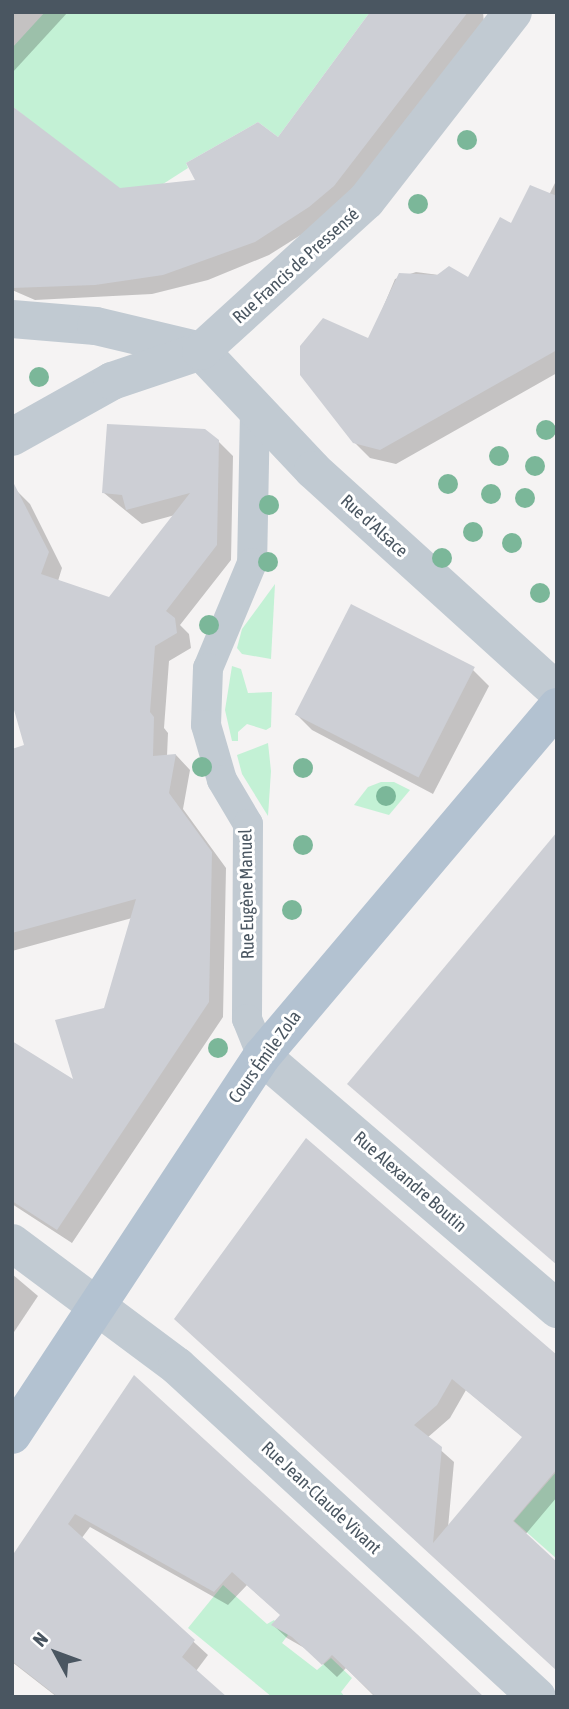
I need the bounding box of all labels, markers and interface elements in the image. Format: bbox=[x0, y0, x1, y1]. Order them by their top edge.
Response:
street label: Rue Francis de Pressensé bbox=[228, 204, 364, 328]
street label: Rue d'Alsace bbox=[336, 490, 412, 562]
street label: Rue Eugène Manuel bbox=[235, 829, 259, 959]
street label: Cours Émile Zola bbox=[224, 1007, 306, 1107]
street label: Rue Alexandre Boutin bbox=[349, 1127, 471, 1237]
street label: Rue Jean-Claude Vivant bbox=[257, 1437, 385, 1559]
north arrow bbox=[21, 1618, 91, 1688]
text: N bbox=[28, 1628, 52, 1651]

